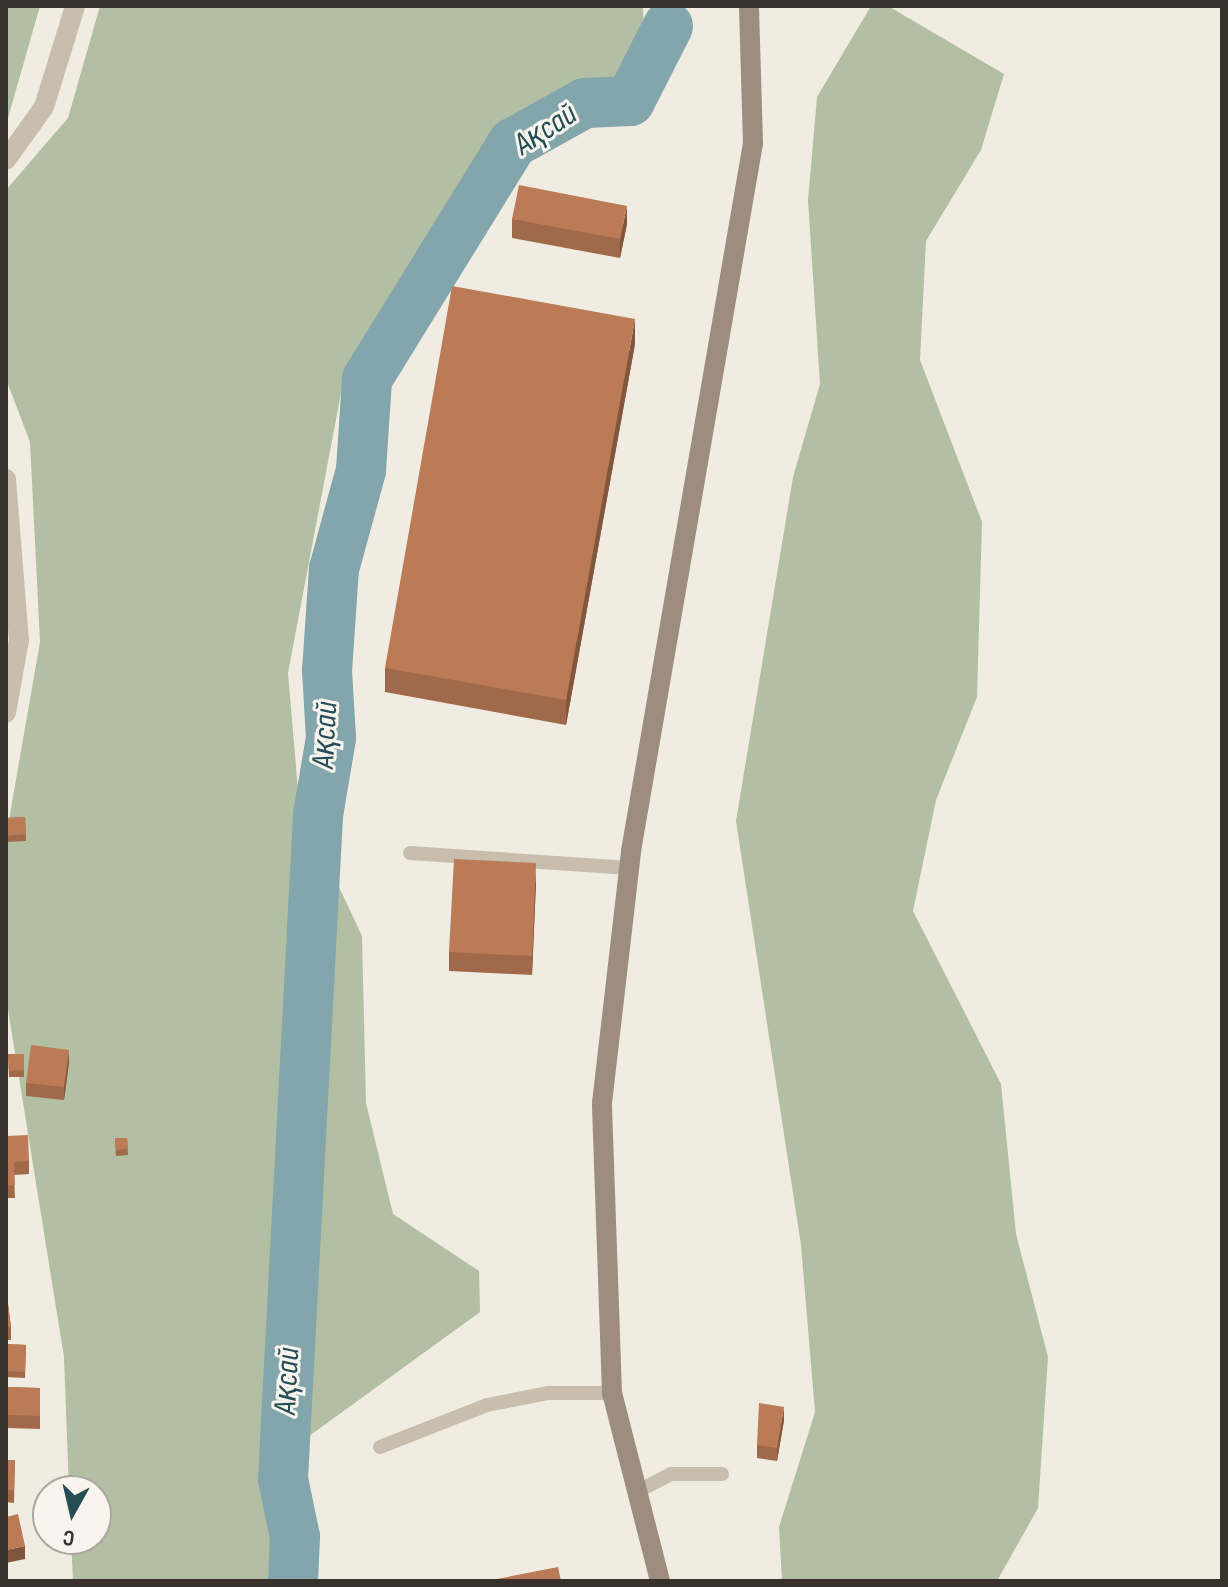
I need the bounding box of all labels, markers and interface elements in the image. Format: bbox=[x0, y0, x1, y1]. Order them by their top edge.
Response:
water label: Ақсай bbox=[507, 96, 585, 164]
water label: Ақсай bbox=[305, 700, 347, 770]
water label: Ақсай bbox=[267, 1346, 309, 1416]
north arrow bbox=[32, 1475, 112, 1555]
text: С bbox=[61, 1523, 76, 1551]

